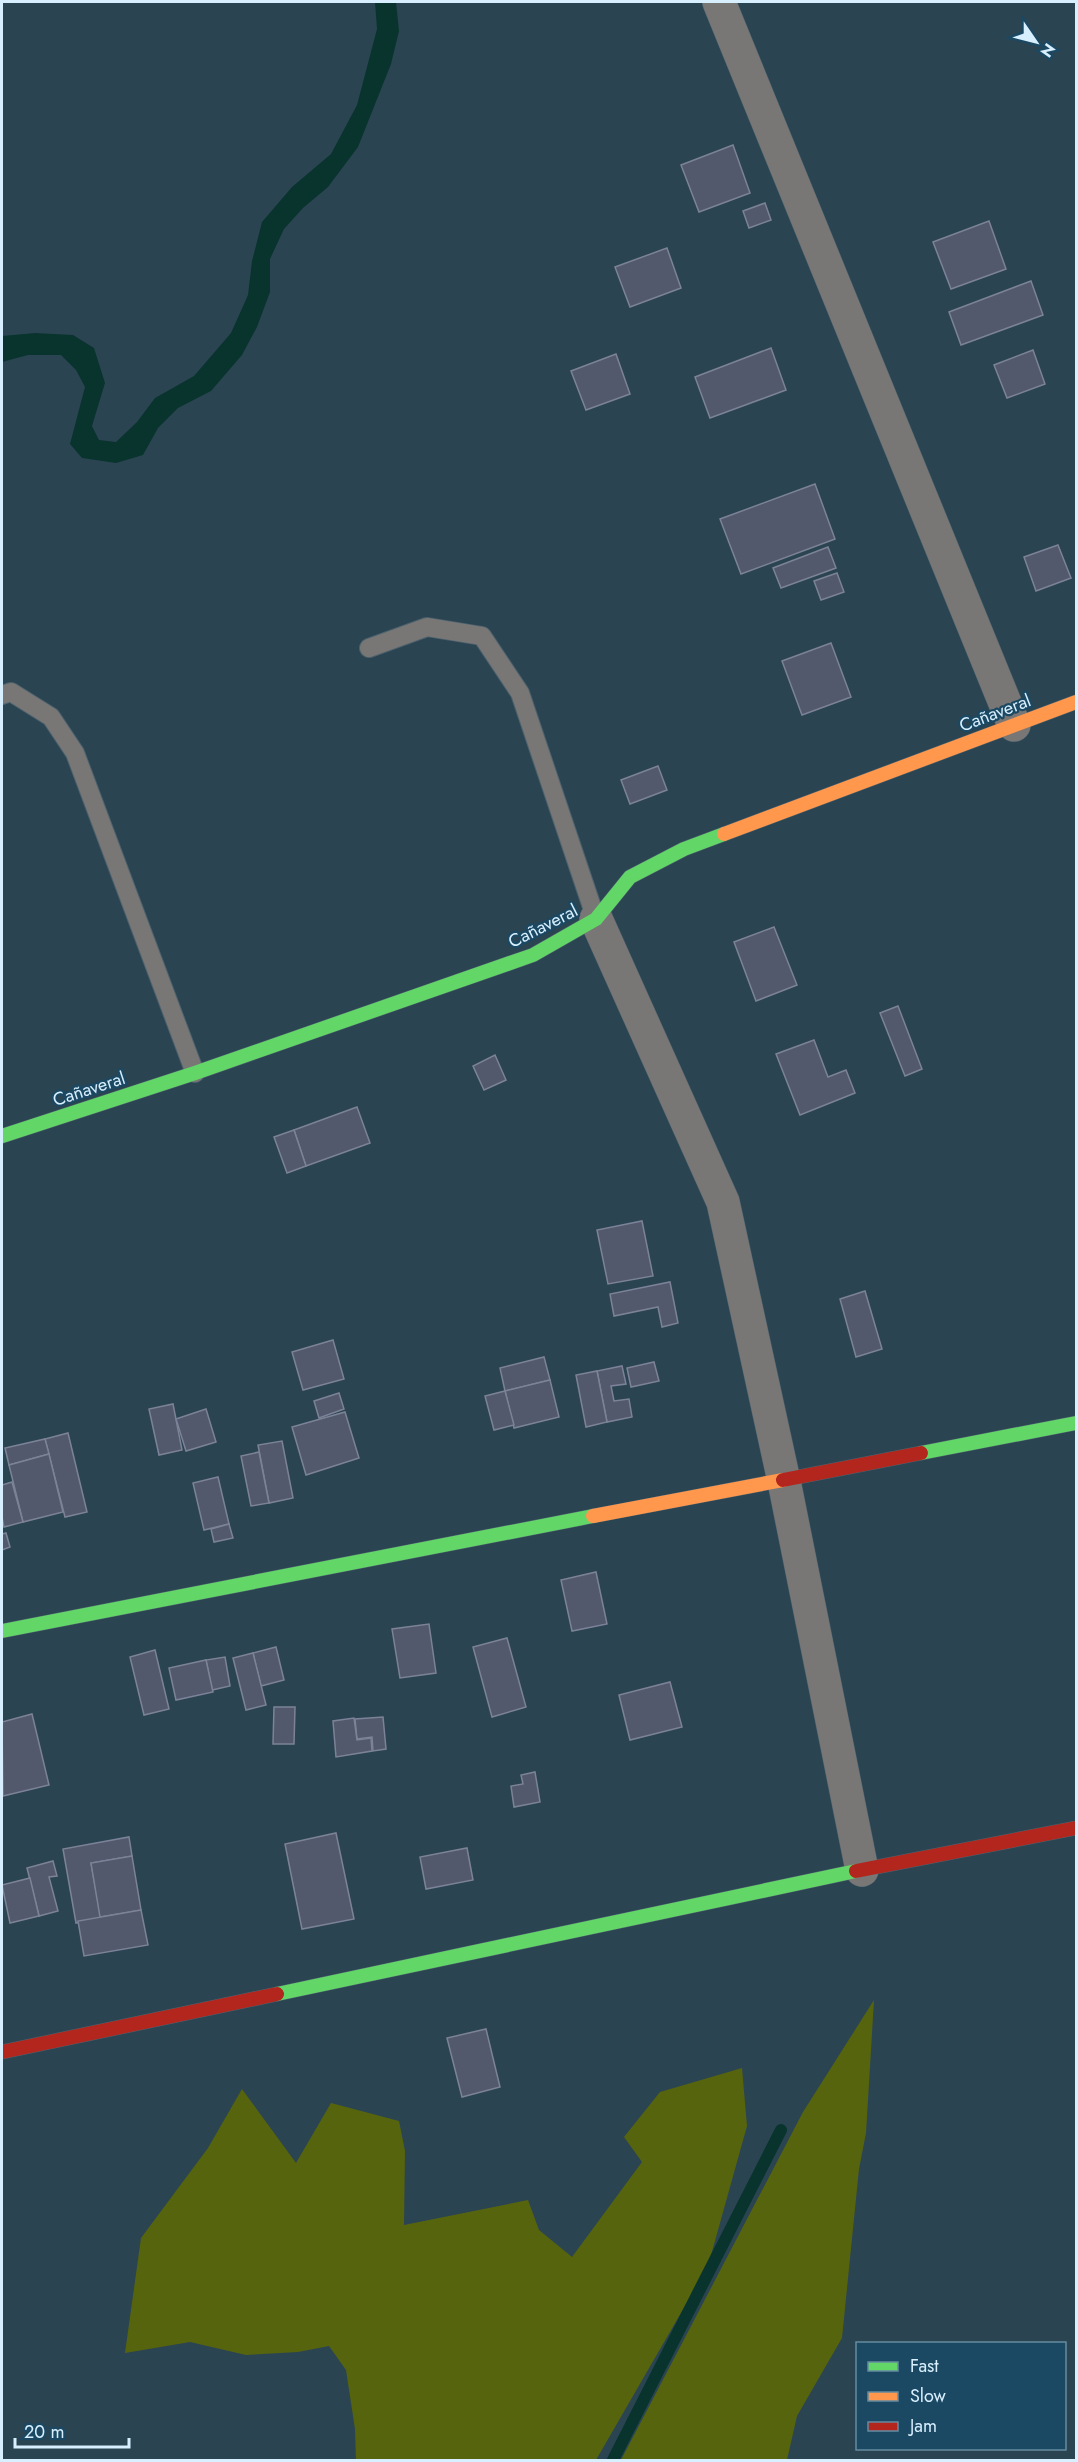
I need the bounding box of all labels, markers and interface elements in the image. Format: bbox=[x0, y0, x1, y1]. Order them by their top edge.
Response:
north arrow bbox=[1006, 12, 1066, 72]
text: N bbox=[1035, 39, 1061, 62]
street label: Cañaveral bbox=[955, 687, 1035, 739]
street label: Cañaveral bbox=[504, 897, 582, 955]
street label: Cañaveral bbox=[49, 1065, 129, 1113]
legend bbox=[856, 2342, 1066, 2450]
text: Fast bbox=[910, 2353, 939, 2379]
text: Slow bbox=[910, 2383, 947, 2409]
scale bar bbox=[15, 2411, 129, 2449]
text: Jam bbox=[908, 2413, 937, 2439]
text: 20 m bbox=[24, 2419, 64, 2445]

